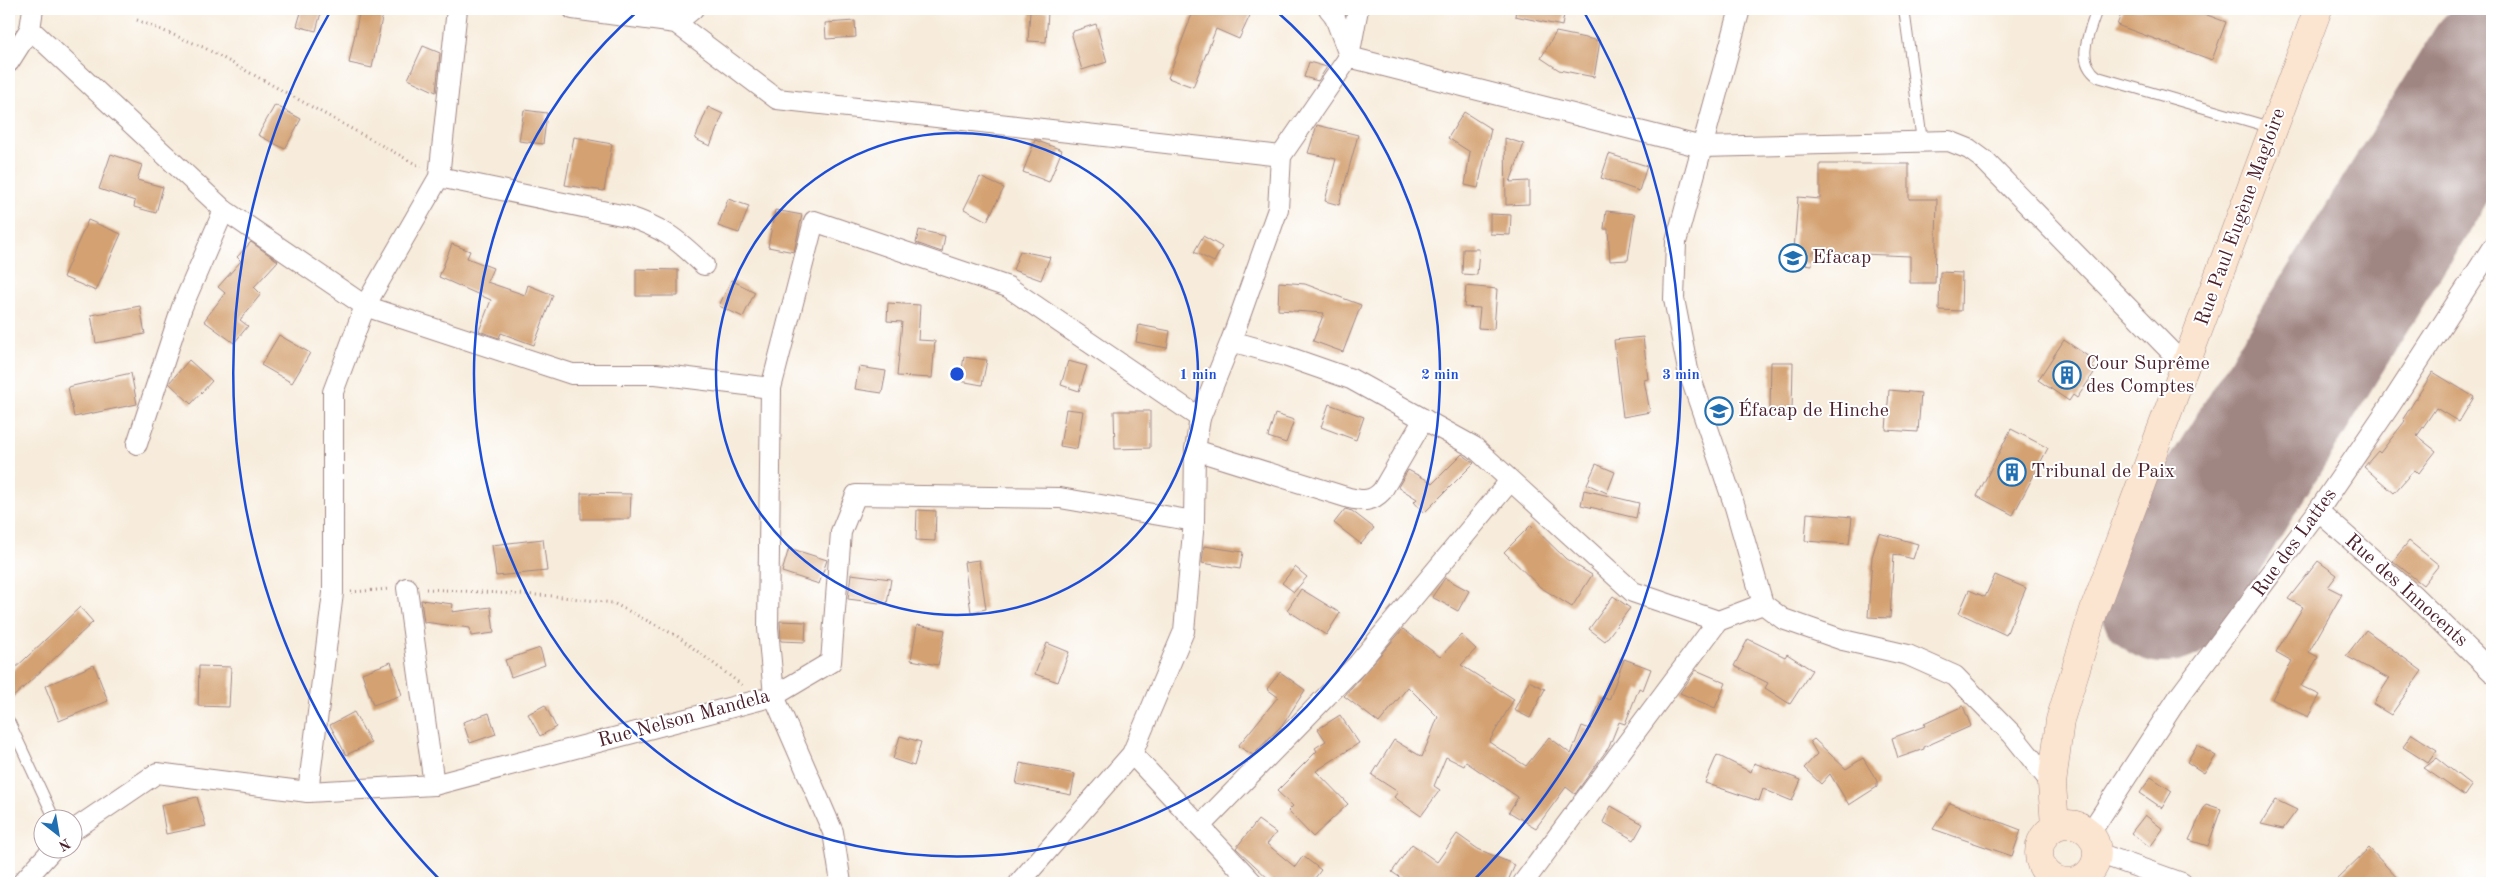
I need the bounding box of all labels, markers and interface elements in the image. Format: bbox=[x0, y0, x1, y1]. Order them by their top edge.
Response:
street label: Rue Paul Eugène Magloire bbox=[2192, 106, 2290, 328]
school or university icon: Efacap bbox=[1778, 243, 1808, 273]
place label: Efacap bbox=[1812, 248, 1871, 268]
place label: Cour Suprême des Comptes bbox=[2086, 354, 2210, 397]
building icon: Cour Suprême des Comptes bbox=[2052, 360, 2082, 390]
centre of rings bbox=[948, 365, 966, 383]
text: 1 min bbox=[1179, 368, 1217, 383]
text: 2 min bbox=[1421, 368, 1459, 383]
text: 3 min bbox=[1662, 368, 1700, 383]
school or university icon: Éfacap de Hinche bbox=[1704, 396, 1734, 426]
place label: Éfacap de Hinche bbox=[1738, 398, 1889, 421]
building icon: Tribunal de Paix bbox=[1997, 457, 2027, 487]
place label: Tribunal de Paix bbox=[2031, 462, 2175, 482]
street label: Rue des Lattes bbox=[2249, 485, 2341, 601]
street label: Rue des Innocents bbox=[2341, 531, 2471, 651]
street label: Rue Nelson Mandela bbox=[596, 686, 772, 752]
north arrow bbox=[32, 810, 82, 860]
text: N bbox=[56, 836, 72, 853]

